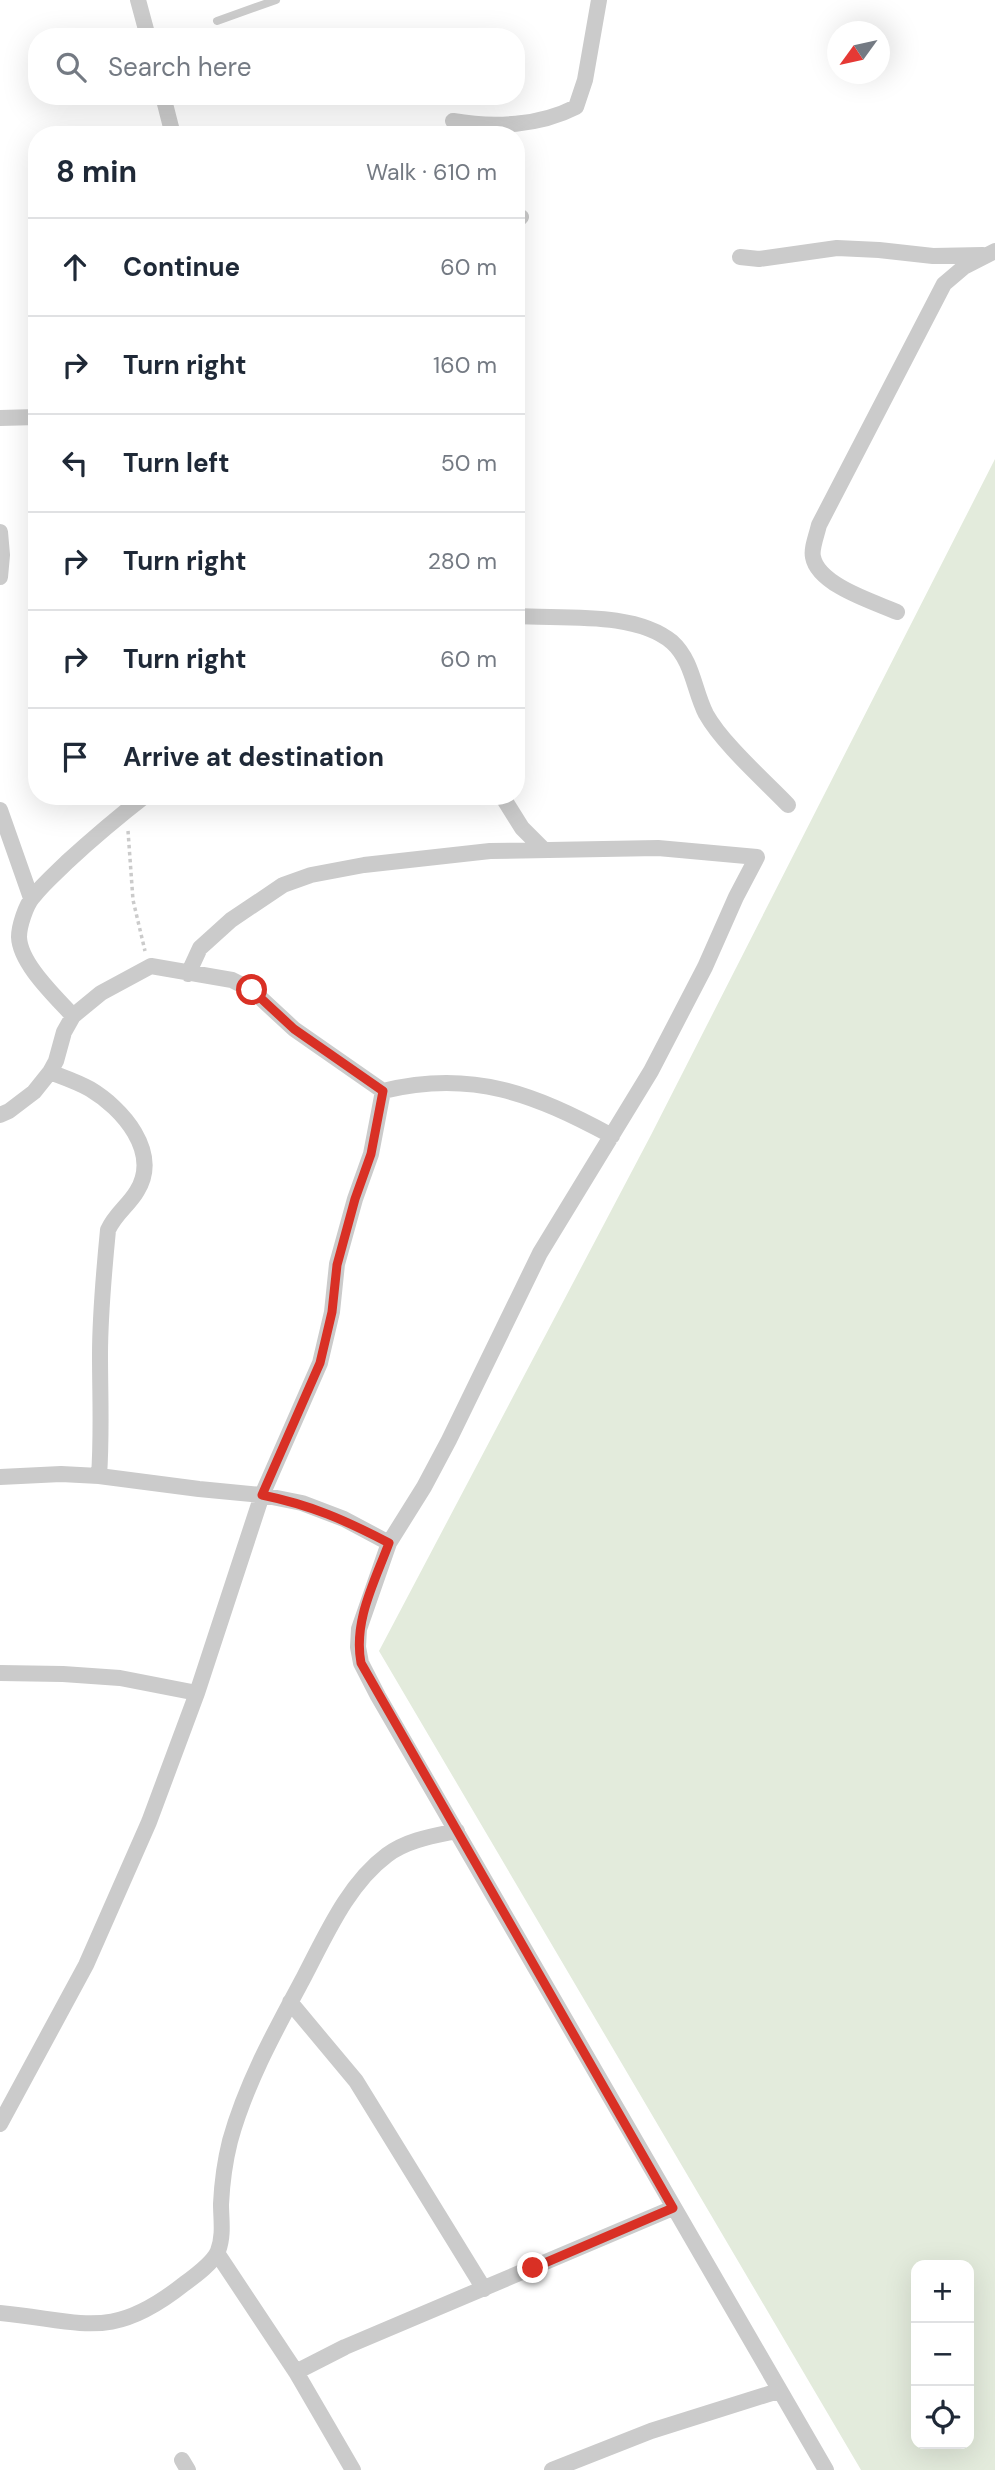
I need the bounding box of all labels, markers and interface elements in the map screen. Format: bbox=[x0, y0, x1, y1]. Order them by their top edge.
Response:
north arrow bbox=[827, 21, 890, 84]
search box bbox=[28, 28, 525, 105]
icon: search bbox=[52, 48, 90, 86]
text: Search here bbox=[108, 50, 251, 84]
text: 8 min bbox=[56, 152, 137, 191]
text: Walk · 610 m bbox=[366, 157, 497, 187]
icon: ahead bbox=[56, 248, 94, 286]
text: Continue bbox=[123, 250, 240, 284]
text: 60 m bbox=[440, 252, 497, 282]
icon: right bbox=[56, 346, 94, 384]
text: Turn right bbox=[123, 348, 247, 382]
text: 160 m bbox=[433, 350, 497, 380]
icon: left bbox=[56, 444, 94, 482]
text: Turn left bbox=[123, 446, 230, 480]
text: 50 m bbox=[441, 448, 497, 478]
icon: right bbox=[56, 542, 94, 580]
text: Turn right bbox=[123, 544, 247, 578]
text: 280 m bbox=[428, 546, 497, 576]
icon: right bbox=[56, 640, 94, 678]
text: Turn right bbox=[123, 642, 247, 676]
text: 60 m bbox=[440, 644, 497, 674]
icon: arrive bbox=[56, 738, 94, 776]
text: Arrive at destination bbox=[123, 740, 384, 774]
route start bbox=[236, 974, 267, 1005]
route end bbox=[517, 2252, 548, 2283]
map controls bbox=[911, 2260, 974, 2449]
button: + bbox=[911, 2260, 974, 2323]
button: − bbox=[911, 2323, 974, 2386]
button: locate bbox=[911, 2386, 974, 2449]

